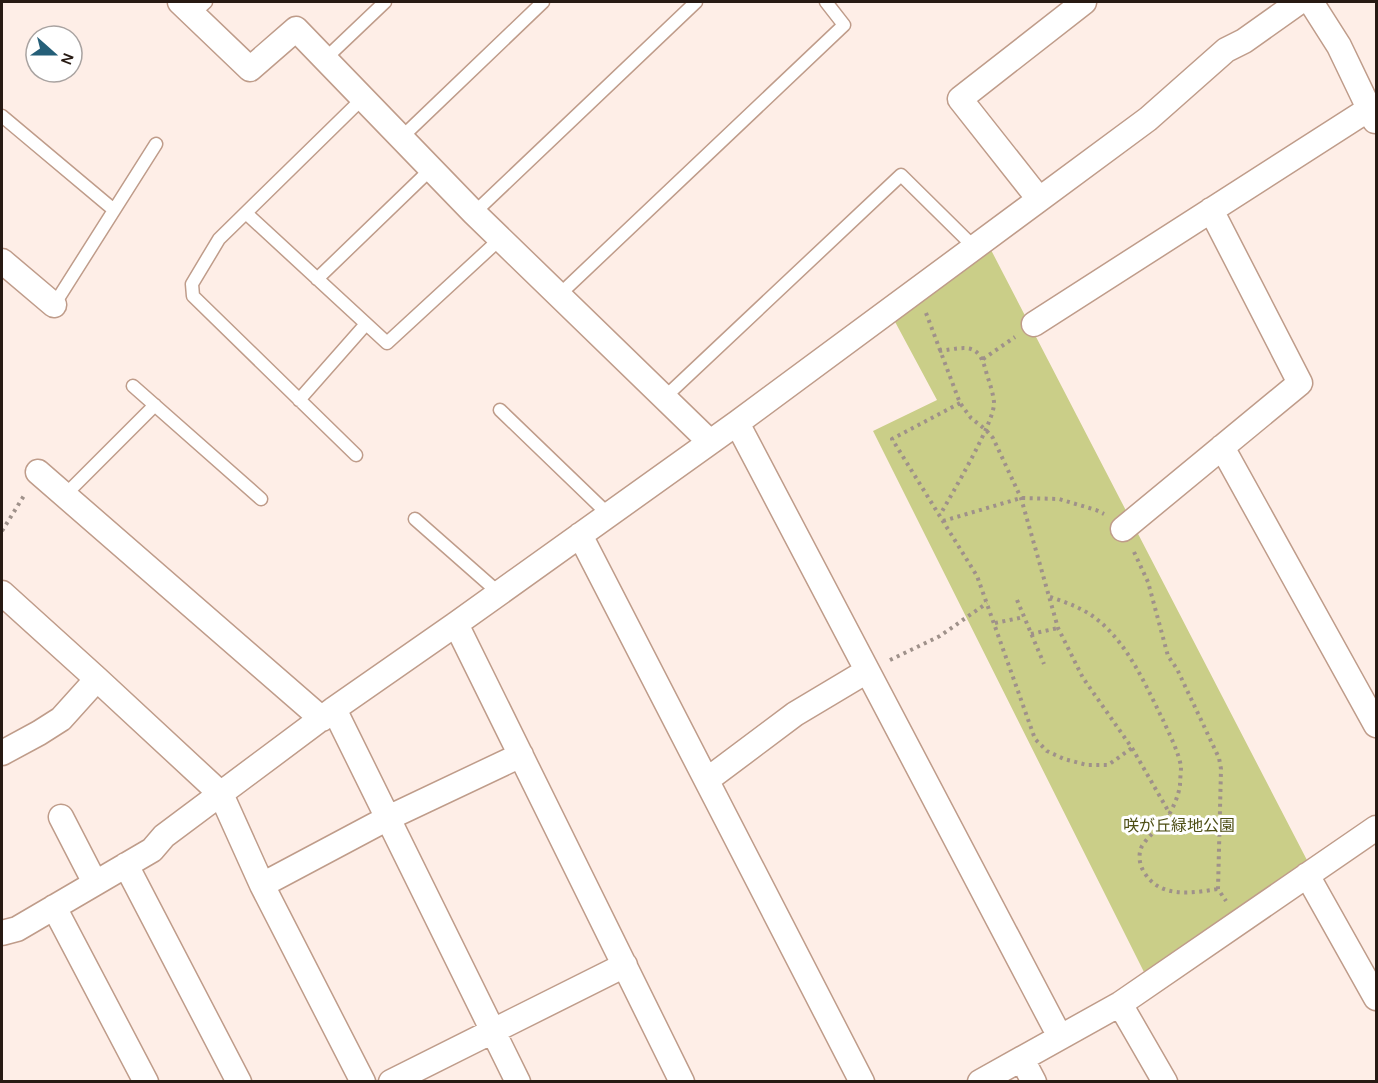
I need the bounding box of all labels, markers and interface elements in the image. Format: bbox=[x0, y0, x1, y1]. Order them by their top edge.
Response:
north arrow bbox=[24, 24, 84, 84]
text: N bbox=[57, 50, 78, 68]
park label: 咲が丘緑地公園 bbox=[1123, 816, 1235, 835]

